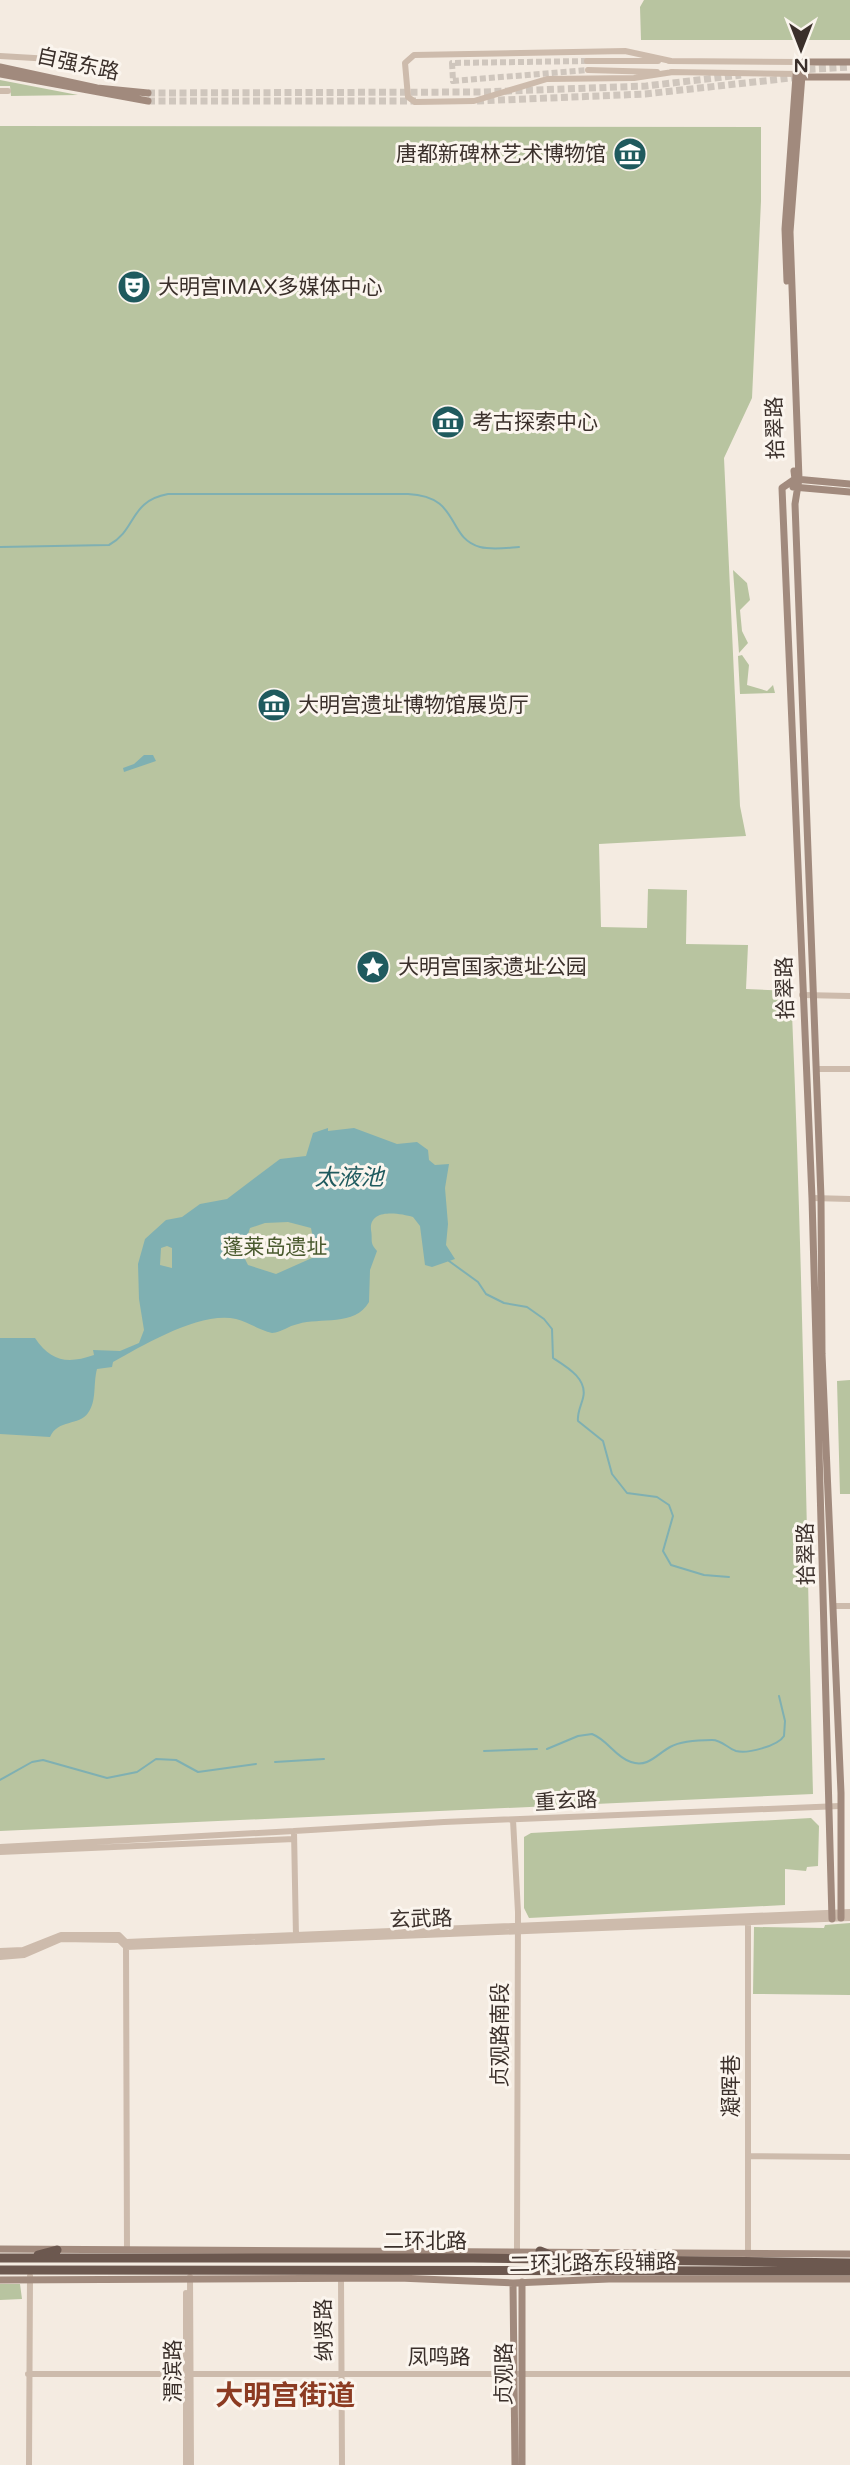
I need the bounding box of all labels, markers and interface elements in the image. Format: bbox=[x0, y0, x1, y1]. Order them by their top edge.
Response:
north arrow bbox=[766, 14, 836, 84]
street label: 自强东路 bbox=[34, 44, 122, 85]
text: N bbox=[793, 54, 809, 76]
museum icon: 唐都新碑林艺术博物馆 bbox=[611, 135, 649, 173]
place label: 唐都新碑林艺术博物馆 bbox=[396, 142, 606, 167]
theatre icon: 大明宫IMAX多媒体中心 bbox=[115, 268, 153, 306]
place label: 大明宫IMAX多媒体中心 bbox=[158, 275, 383, 300]
street label: 拾翠路 bbox=[762, 396, 789, 460]
museum icon: 考古探索中心 bbox=[429, 403, 467, 441]
place label: 考古探索中心 bbox=[472, 410, 598, 435]
museum icon: 大明宫遗址博物馆展览厅 bbox=[255, 686, 293, 724]
place label: 大明宫遗址博物馆展览厅 bbox=[298, 693, 529, 718]
place icon: 大明宫国家遗址公园 bbox=[354, 948, 392, 986]
place label: 大明宫国家遗址公园 bbox=[398, 955, 587, 980]
street label: 拾翠路 bbox=[772, 956, 799, 1020]
water label: 太液池 bbox=[315, 1164, 386, 1192]
park label: 蓬莱岛遗址 bbox=[223, 1235, 328, 1260]
street label: 拾翠路 bbox=[793, 1522, 820, 1586]
street label: 重玄路 bbox=[534, 1787, 598, 1816]
street label: 玄武路 bbox=[389, 1906, 453, 1933]
street label: 贞观路南段 bbox=[488, 1983, 513, 2088]
street label: 凝晖巷 bbox=[719, 2055, 744, 2118]
street label: 二环北路 bbox=[383, 2229, 467, 2254]
street label: 二环北路东段辅路 bbox=[509, 2250, 677, 2277]
street label: 纳贤路 bbox=[311, 2298, 338, 2362]
street label: 渭滨路 bbox=[161, 2340, 186, 2403]
street label: 贞观路 bbox=[492, 2343, 517, 2406]
street label: 凤鸣路 bbox=[408, 2345, 471, 2370]
district label: 大明宫街道 bbox=[215, 2379, 355, 2413]

